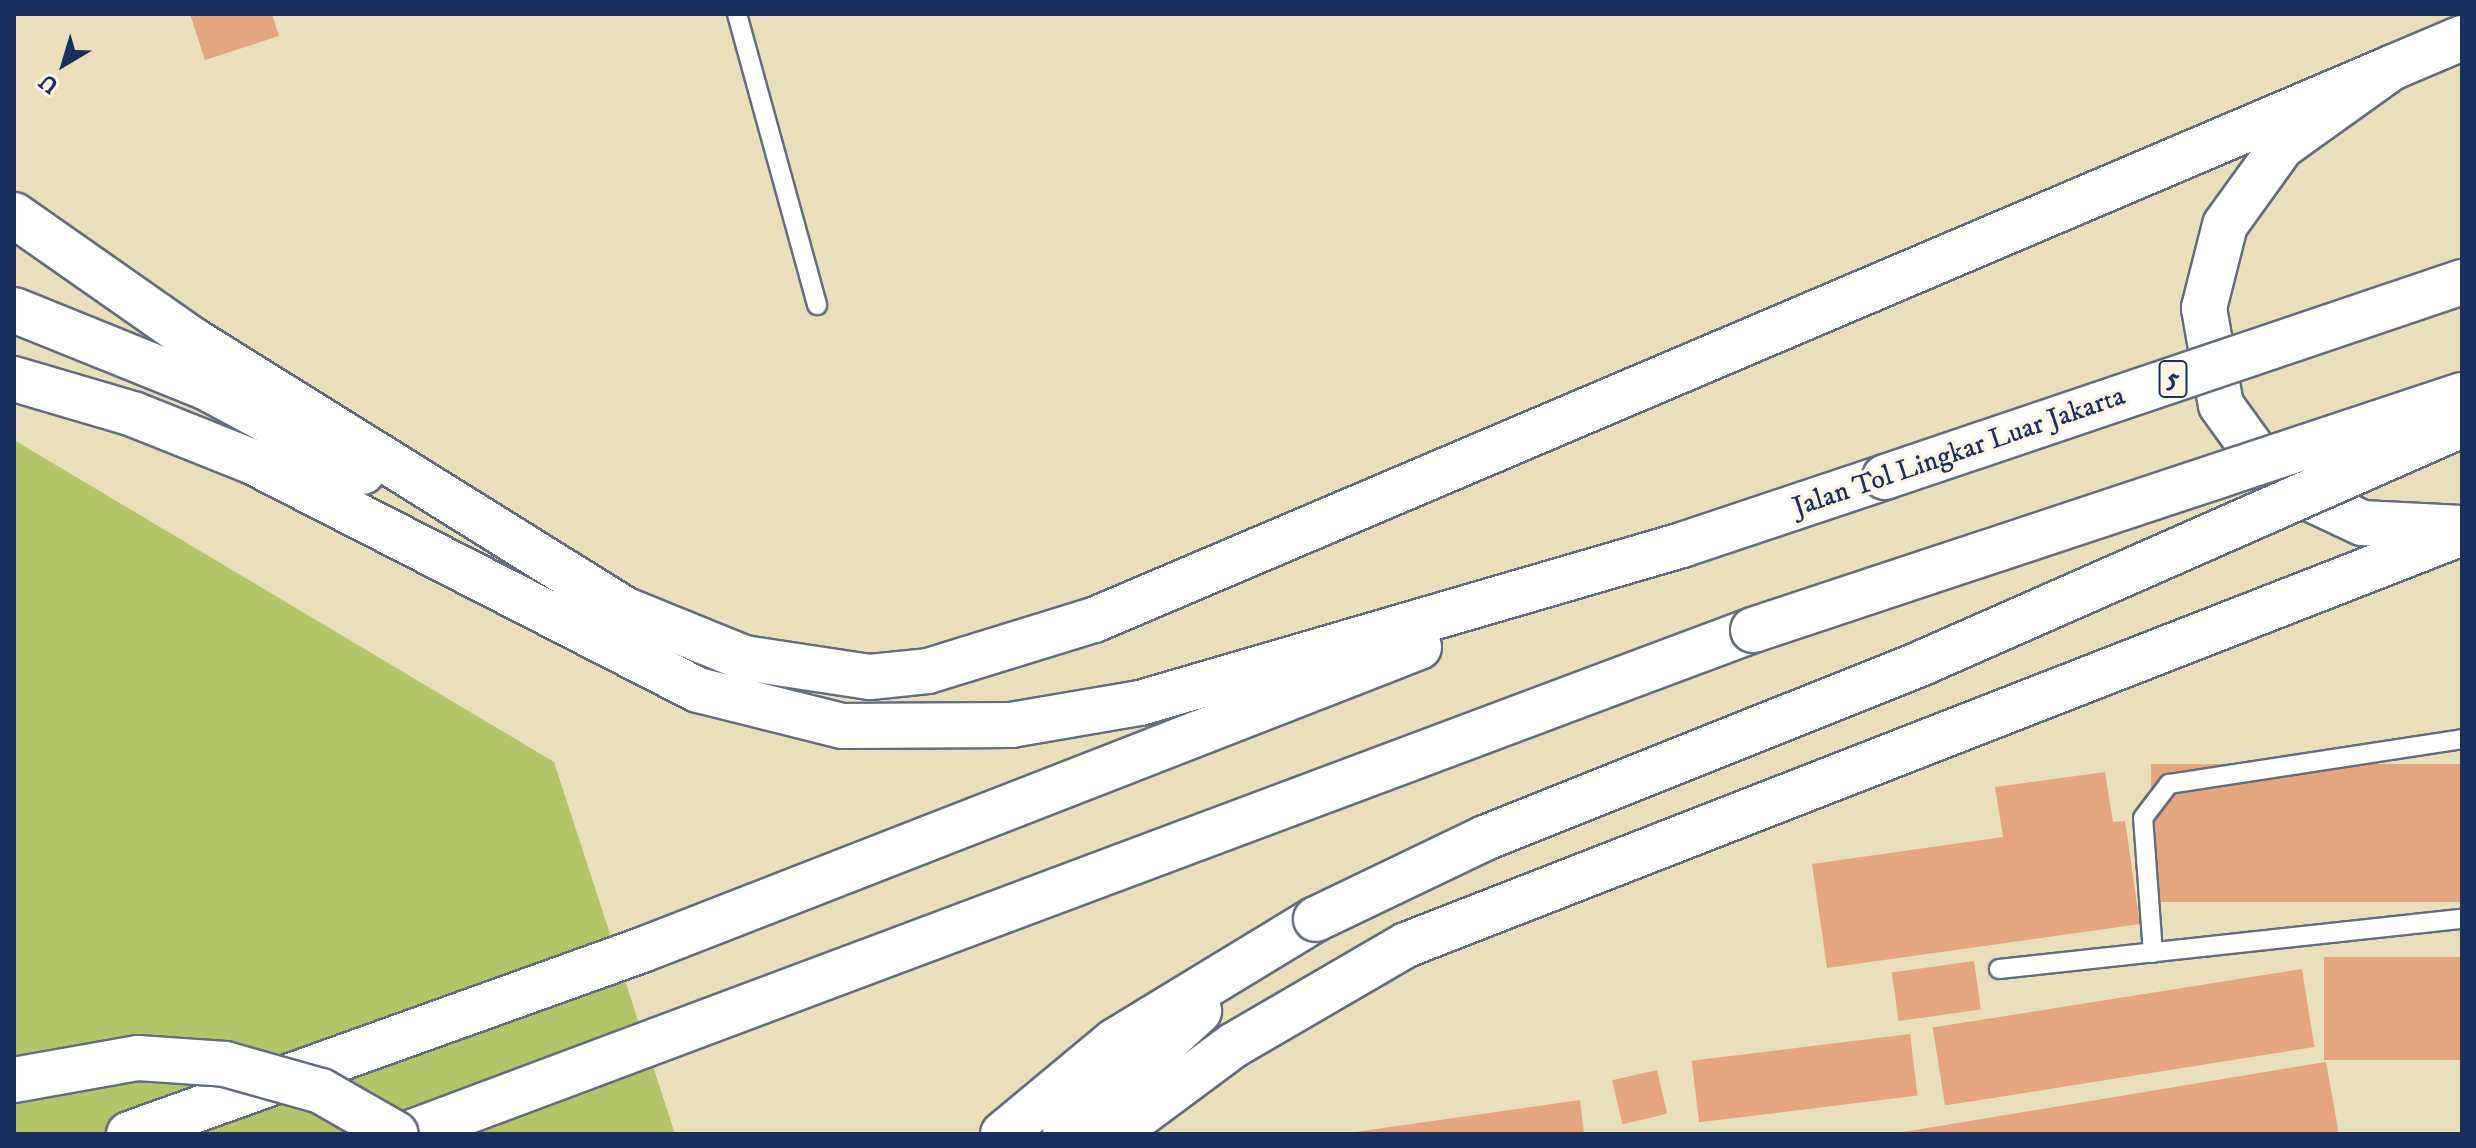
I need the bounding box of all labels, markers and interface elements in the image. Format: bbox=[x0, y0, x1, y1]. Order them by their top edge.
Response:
north arrow bbox=[24, 24, 104, 104]
text: U bbox=[34, 67, 64, 99]
road number: 5 bbox=[2157, 357, 2189, 401]
street label: Jalan Tol Lingkar Luar Jakarta bbox=[1789, 379, 2129, 525]

